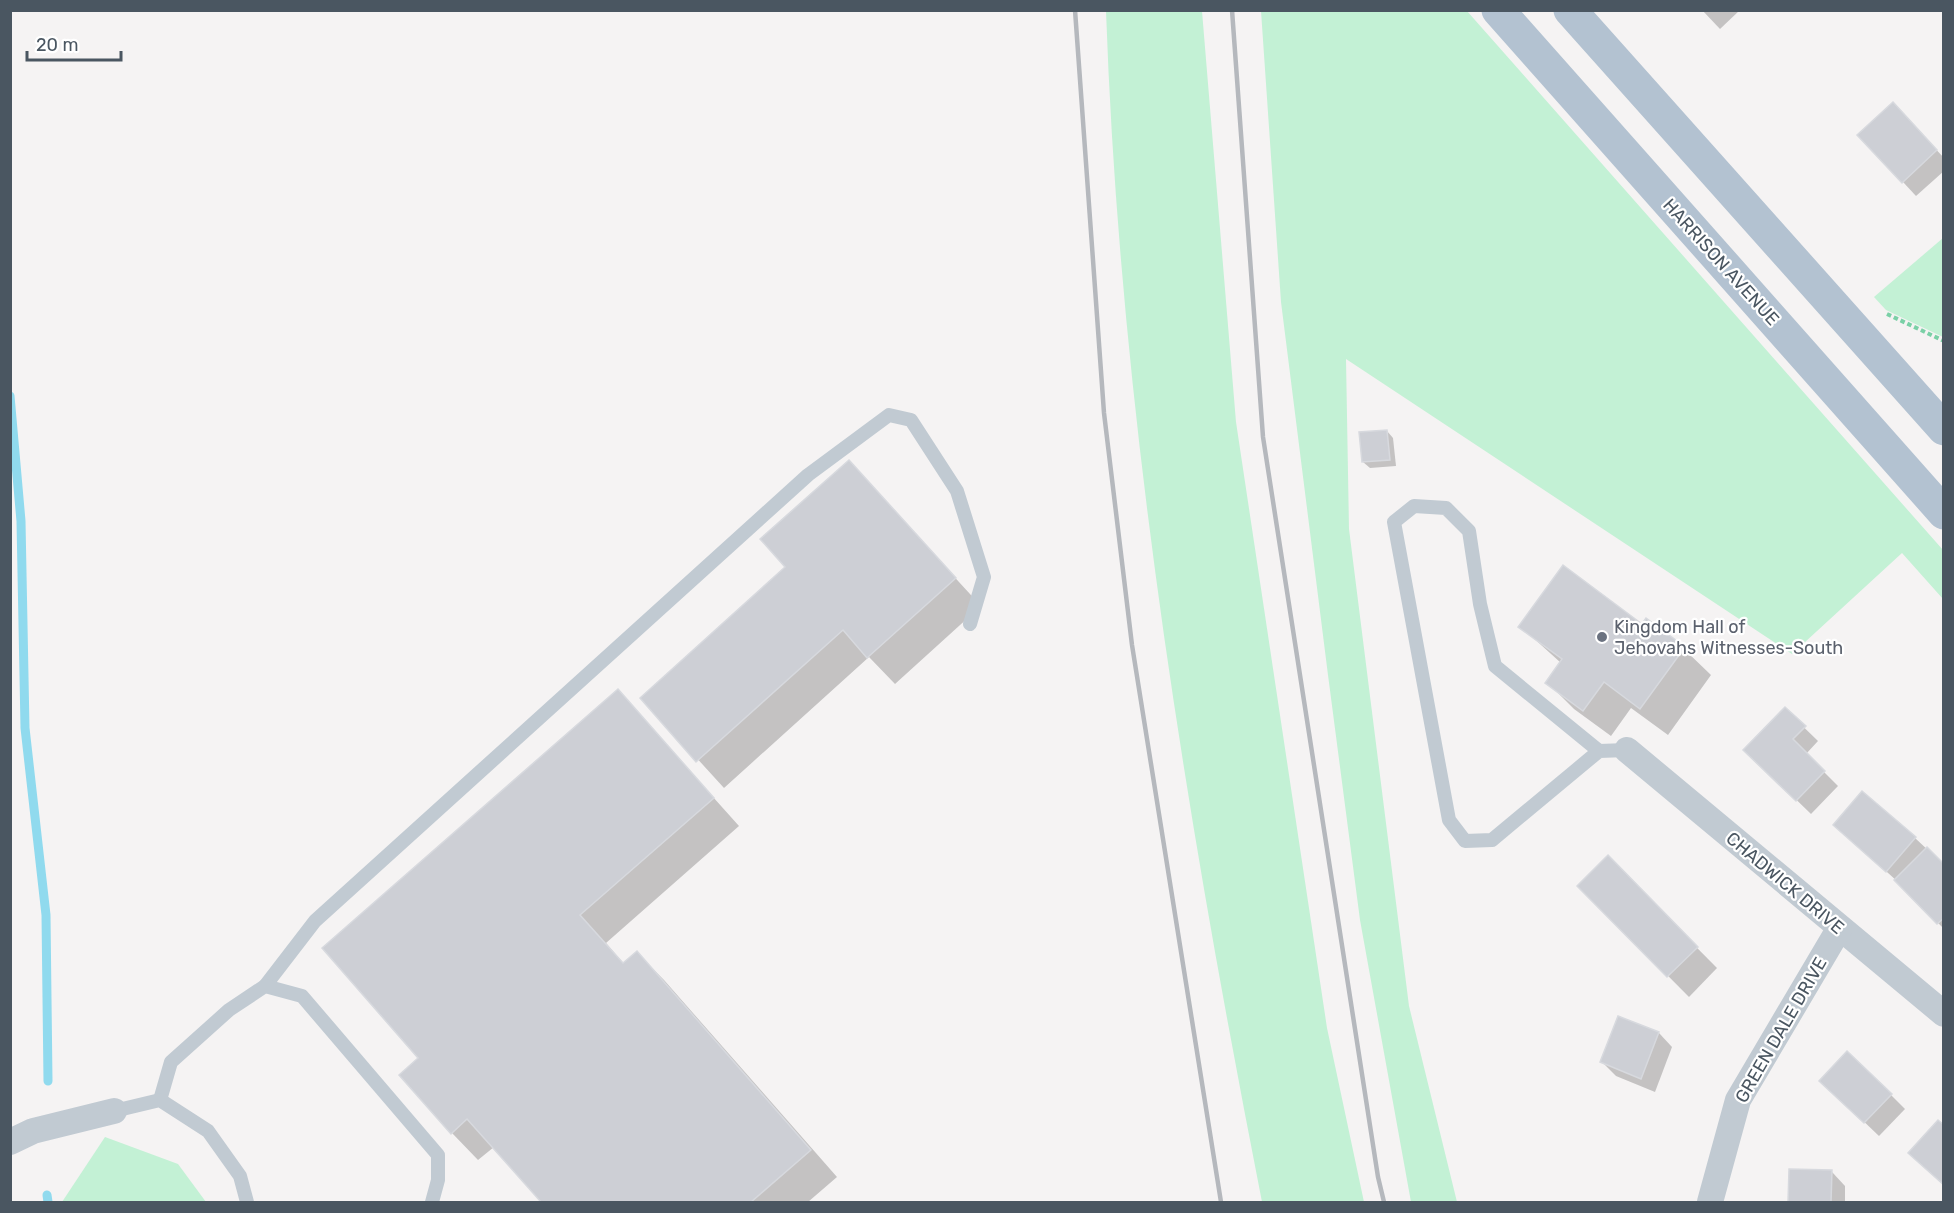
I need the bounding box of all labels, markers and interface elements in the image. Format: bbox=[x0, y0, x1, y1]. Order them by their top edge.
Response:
scale bar bbox=[27, 24, 122, 62]
text: 20 m bbox=[36, 34, 78, 56]
street label: HARRISON AVENUE bbox=[1658, 194, 1784, 330]
place label: Kingdom Hall of Jehovahs Witnesses-South bbox=[1614, 616, 1843, 659]
marker: Kingdom Hall of Jehovahs Witnesses-South bbox=[1595, 630, 1609, 644]
street label: CHADWICK DRIVE bbox=[1721, 827, 1849, 939]
street label: GREEN DALE DRIVE bbox=[1730, 953, 1832, 1107]

